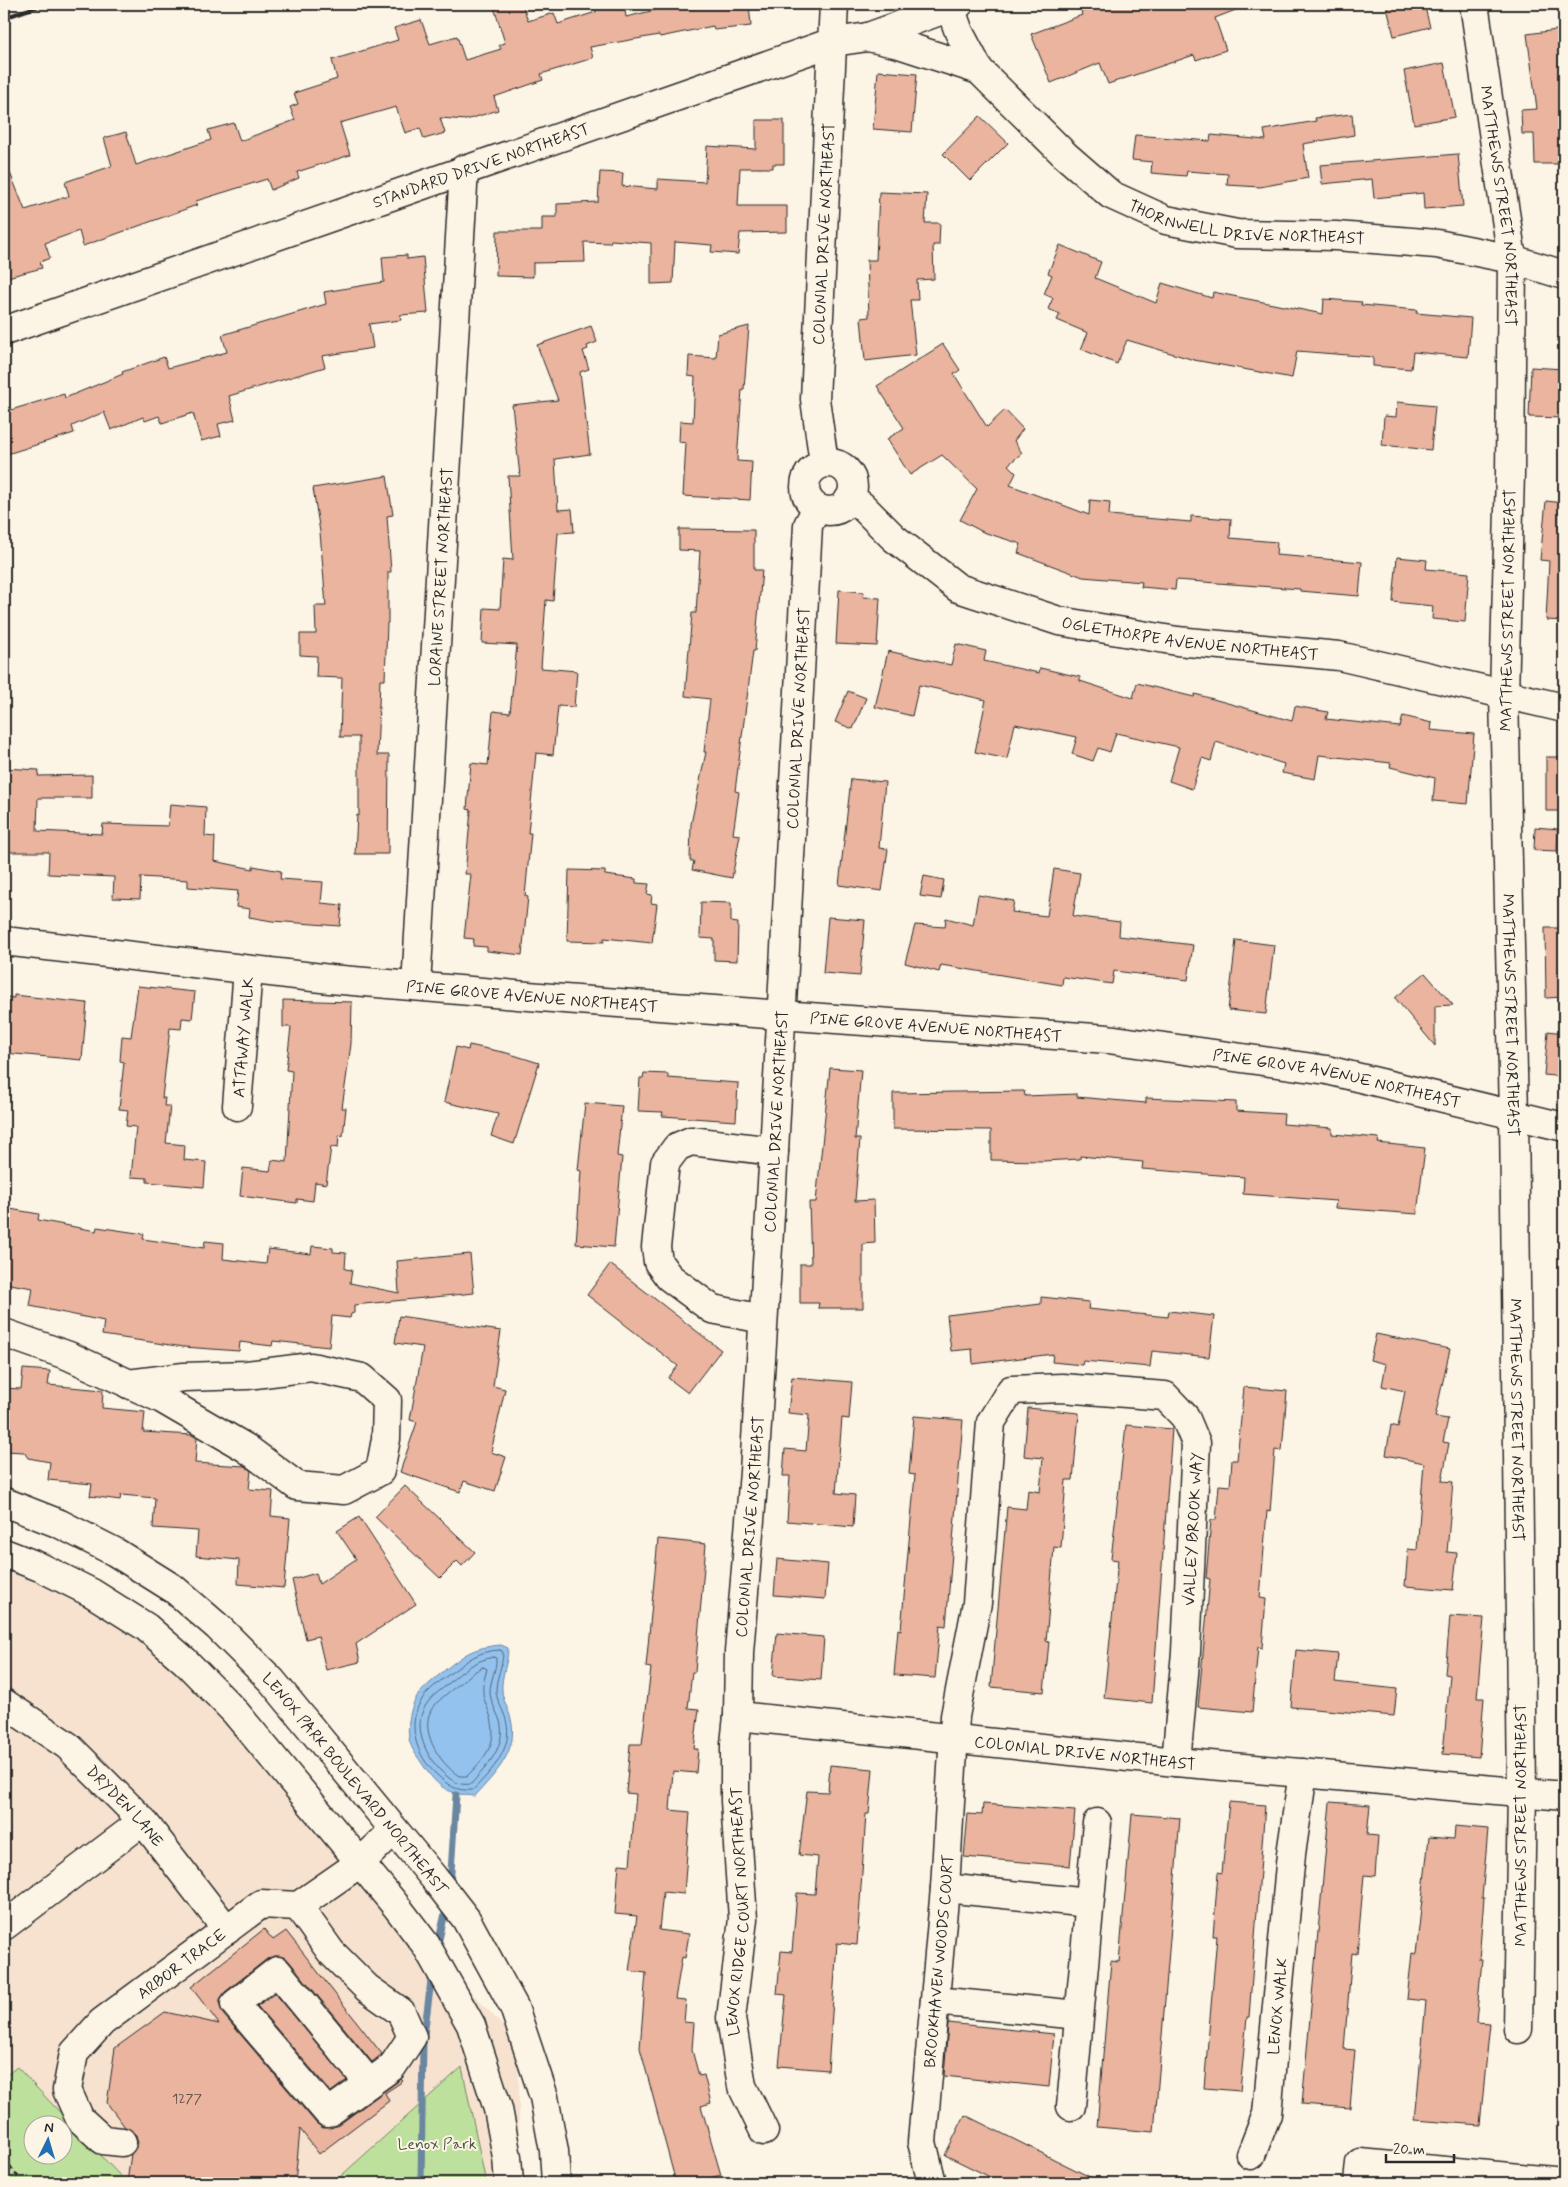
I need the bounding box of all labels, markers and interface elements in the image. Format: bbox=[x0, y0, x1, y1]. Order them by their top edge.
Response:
street label: MATTHEWS STREET NORTHEAST bbox=[1474, 84, 1521, 327]
street label: STANDARD DRIVE NORTHEAST bbox=[370, 119, 593, 214]
street label: COLONIAL DRIVE NORTHEAST bbox=[809, 122, 840, 346]
street label: THORNWELL DRIVE NORTHEAST bbox=[1125, 195, 1365, 250]
street label: LORAINE STREET NORTHEAST bbox=[425, 467, 458, 687]
street label: MATTHEWS STREET NORTHEAST bbox=[1496, 488, 1521, 732]
street label: COLONIAL DRIVE NORTHEAST bbox=[782, 606, 816, 830]
street label: OGLETHORPE AVENUE NORTHEAST bbox=[1060, 613, 1319, 666]
street label: MATTHEWS STREET NORTHEAST bbox=[1497, 893, 1523, 1137]
street label: ATTAWAY WALK bbox=[229, 976, 259, 1098]
street label: PINE GROVE AVENUE NORTHEAST bbox=[405, 977, 659, 1018]
street label: PINE GROVE AVENUE NORTHEAST bbox=[809, 1008, 1063, 1048]
street label: COLONIAL DRIVE NORTHEAST bbox=[760, 1010, 794, 1233]
street label: PINE GROVE AVENUE NORTHEAST bbox=[1211, 1045, 1463, 1114]
street label: MATTHEWS STREET NORTHEAST bbox=[1504, 1298, 1528, 1542]
street label: COLONIAL DRIVE NORTHEAST bbox=[731, 1415, 769, 1639]
street label: VALLEY BROOK WAY bbox=[1179, 1452, 1208, 1606]
street label: LENOX PARK BOULEVARD NORTHEAST bbox=[257, 1668, 453, 1900]
street label: MATTHEWS STREET NORTHEAST bbox=[1511, 1704, 1532, 1946]
street label: COLONIAL DRIVE NORTHEAST bbox=[973, 1732, 1197, 1776]
street label: DRYDEN LANE bbox=[81, 1761, 168, 1851]
street label: LENOX RIDGE COURT NORTHEAST bbox=[722, 1787, 755, 2037]
street label: BROOKHAVEN WOODS COURT bbox=[920, 1854, 959, 2069]
street label: ARBOR TRACE bbox=[133, 1925, 231, 2004]
street label: LENOX WALK bbox=[1264, 1957, 1293, 2056]
house number: 1277 bbox=[172, 2090, 202, 2108]
north arrow bbox=[22, 2114, 72, 2164]
text: N bbox=[44, 2119, 54, 2137]
scale bar bbox=[1386, 2132, 1453, 2164]
park label: Lenox Park bbox=[397, 2134, 477, 2155]
text: 20 m bbox=[1393, 2140, 1425, 2160]

